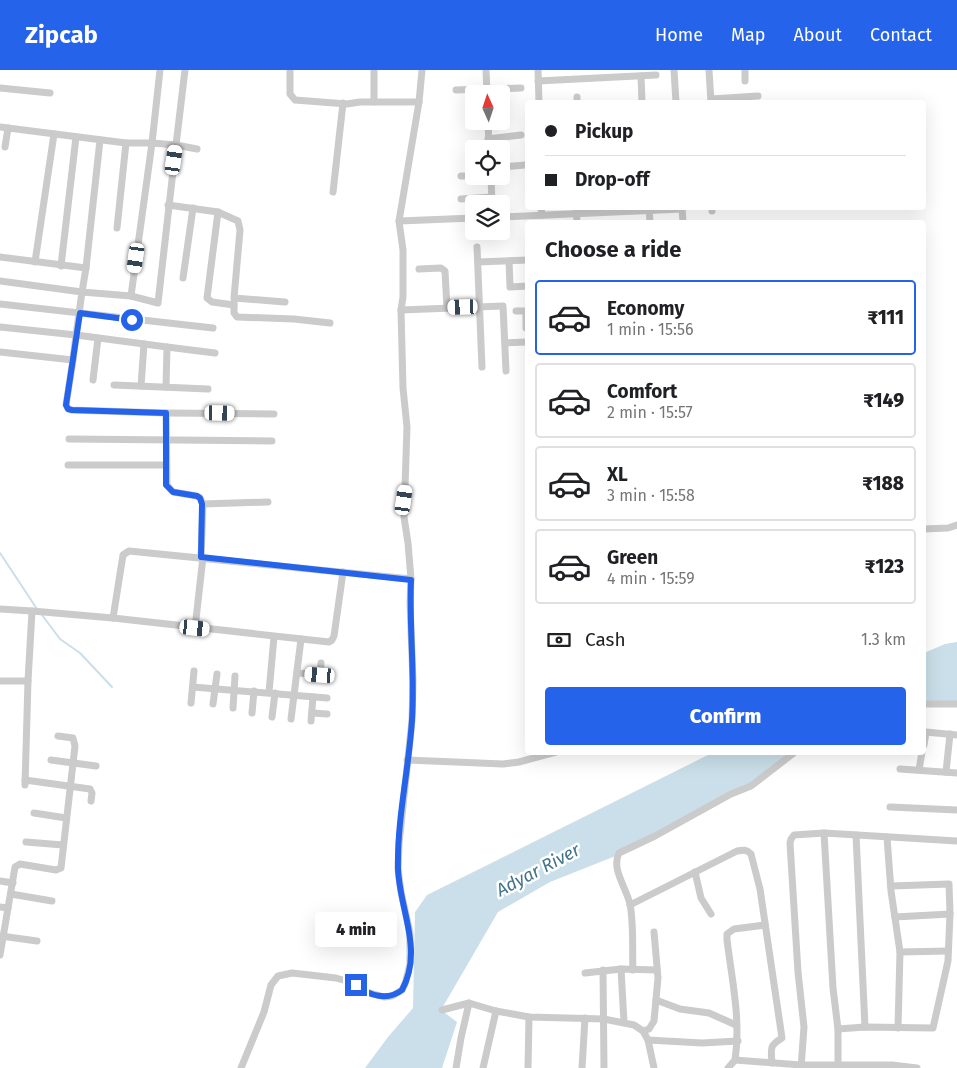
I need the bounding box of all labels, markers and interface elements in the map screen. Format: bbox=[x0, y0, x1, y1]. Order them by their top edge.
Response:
text: Zipcab bbox=[25, 21, 98, 49]
text: Home bbox=[655, 24, 703, 46]
text: Map bbox=[731, 24, 765, 46]
text: About bbox=[793, 24, 842, 46]
text: Contact bbox=[870, 24, 932, 46]
north arrow bbox=[465, 85, 510, 130]
map controls bbox=[465, 85, 510, 240]
text: Pickup bbox=[575, 120, 633, 143]
button: locate bbox=[465, 140, 510, 185]
car bbox=[164, 144, 183, 176]
text: Drop-off bbox=[575, 168, 649, 191]
button: layers bbox=[465, 195, 510, 240]
text: Choose a ride bbox=[545, 236, 681, 263]
car bbox=[126, 242, 145, 274]
icon: car bbox=[547, 295, 592, 340]
text: Economy bbox=[607, 297, 684, 320]
car bbox=[447, 299, 478, 315]
text: ₹111 bbox=[867, 306, 904, 329]
route start bbox=[121, 309, 143, 331]
text: 1 min · 15:56 bbox=[607, 320, 693, 339]
icon: car bbox=[547, 378, 592, 423]
text: Comfort bbox=[607, 380, 677, 403]
text: ₹149 bbox=[863, 389, 904, 412]
text: 2 min · 15:57 bbox=[607, 403, 693, 422]
car bbox=[204, 405, 235, 421]
icon: car bbox=[547, 461, 592, 506]
text: XL bbox=[607, 463, 628, 486]
text: ₹188 bbox=[862, 472, 904, 495]
car bbox=[394, 484, 413, 516]
text: 3 min · 15:58 bbox=[607, 486, 695, 505]
icon: car bbox=[547, 544, 592, 589]
text: Green bbox=[607, 546, 658, 569]
text: ₹123 bbox=[865, 555, 904, 578]
text: 4 min · 15:59 bbox=[607, 569, 695, 588]
car bbox=[179, 619, 210, 637]
icon: cash bbox=[545, 626, 573, 654]
text: Cash bbox=[585, 628, 626, 651]
text: 1.3 km bbox=[861, 630, 906, 649]
car bbox=[304, 666, 335, 684]
button: Confirm bbox=[545, 687, 906, 745]
water label: Adyar River bbox=[491, 838, 585, 902]
callout: 4 min bbox=[315, 912, 397, 948]
text: 4 min bbox=[336, 920, 376, 939]
route end bbox=[345, 974, 367, 996]

